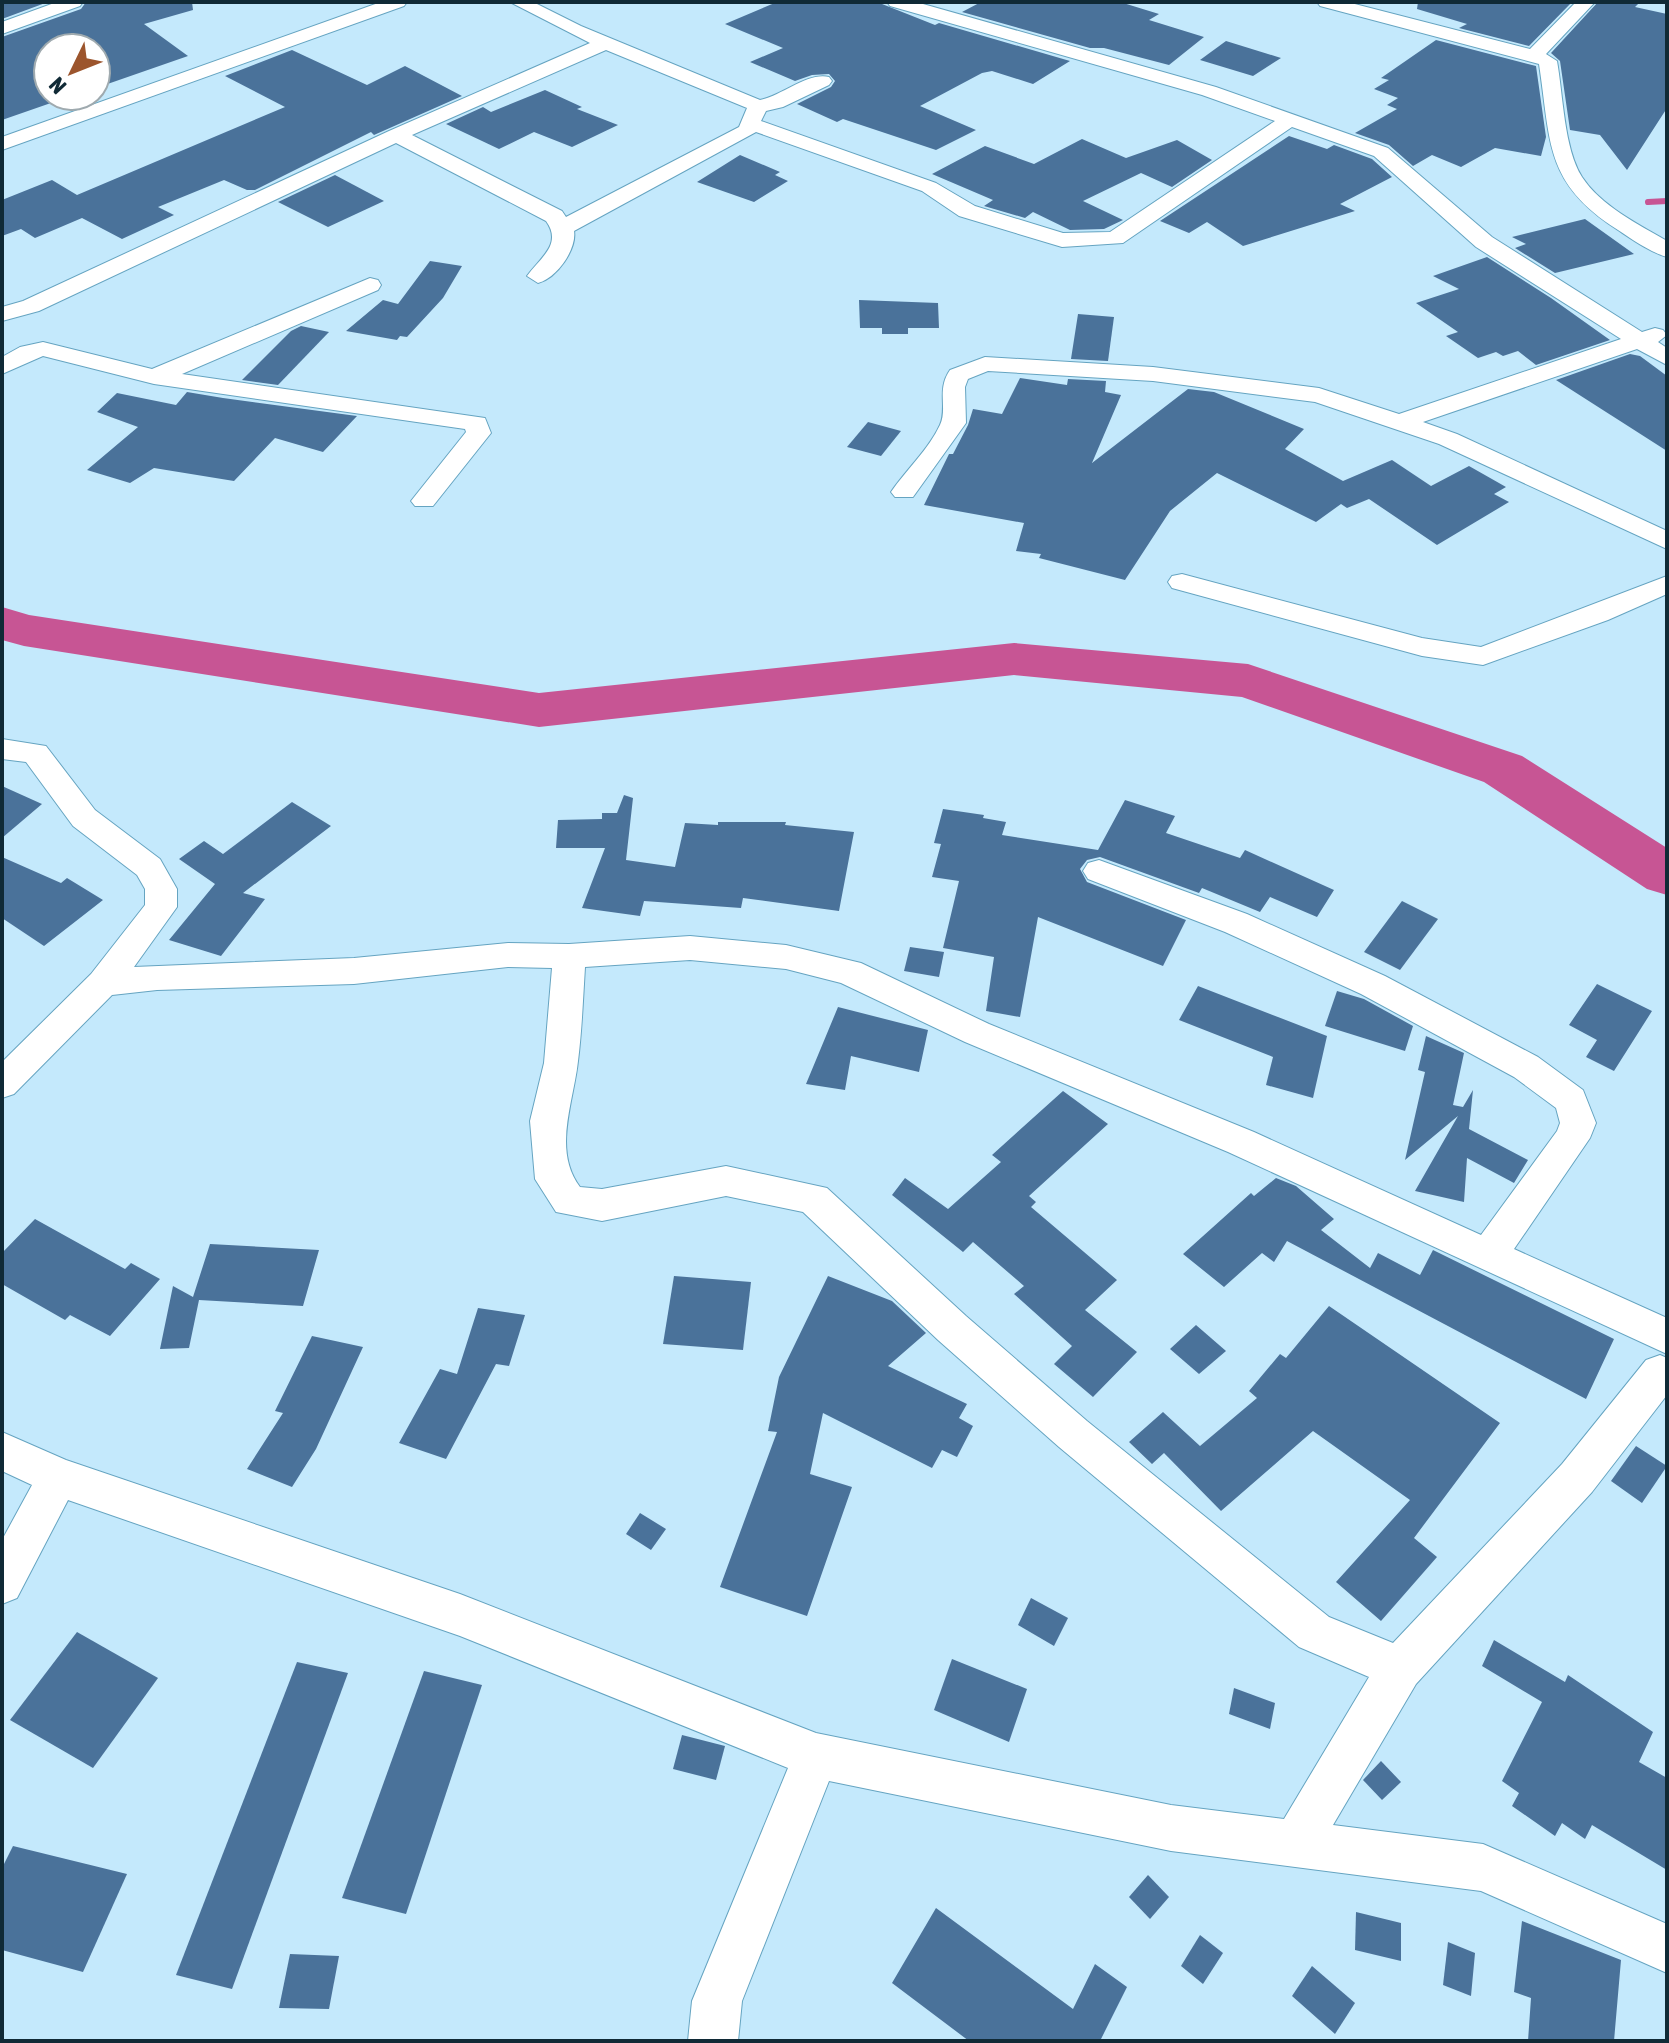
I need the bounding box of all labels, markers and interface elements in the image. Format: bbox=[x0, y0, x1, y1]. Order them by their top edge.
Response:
north arrow bbox=[32, 32, 112, 112]
text: N bbox=[43, 72, 71, 99]

